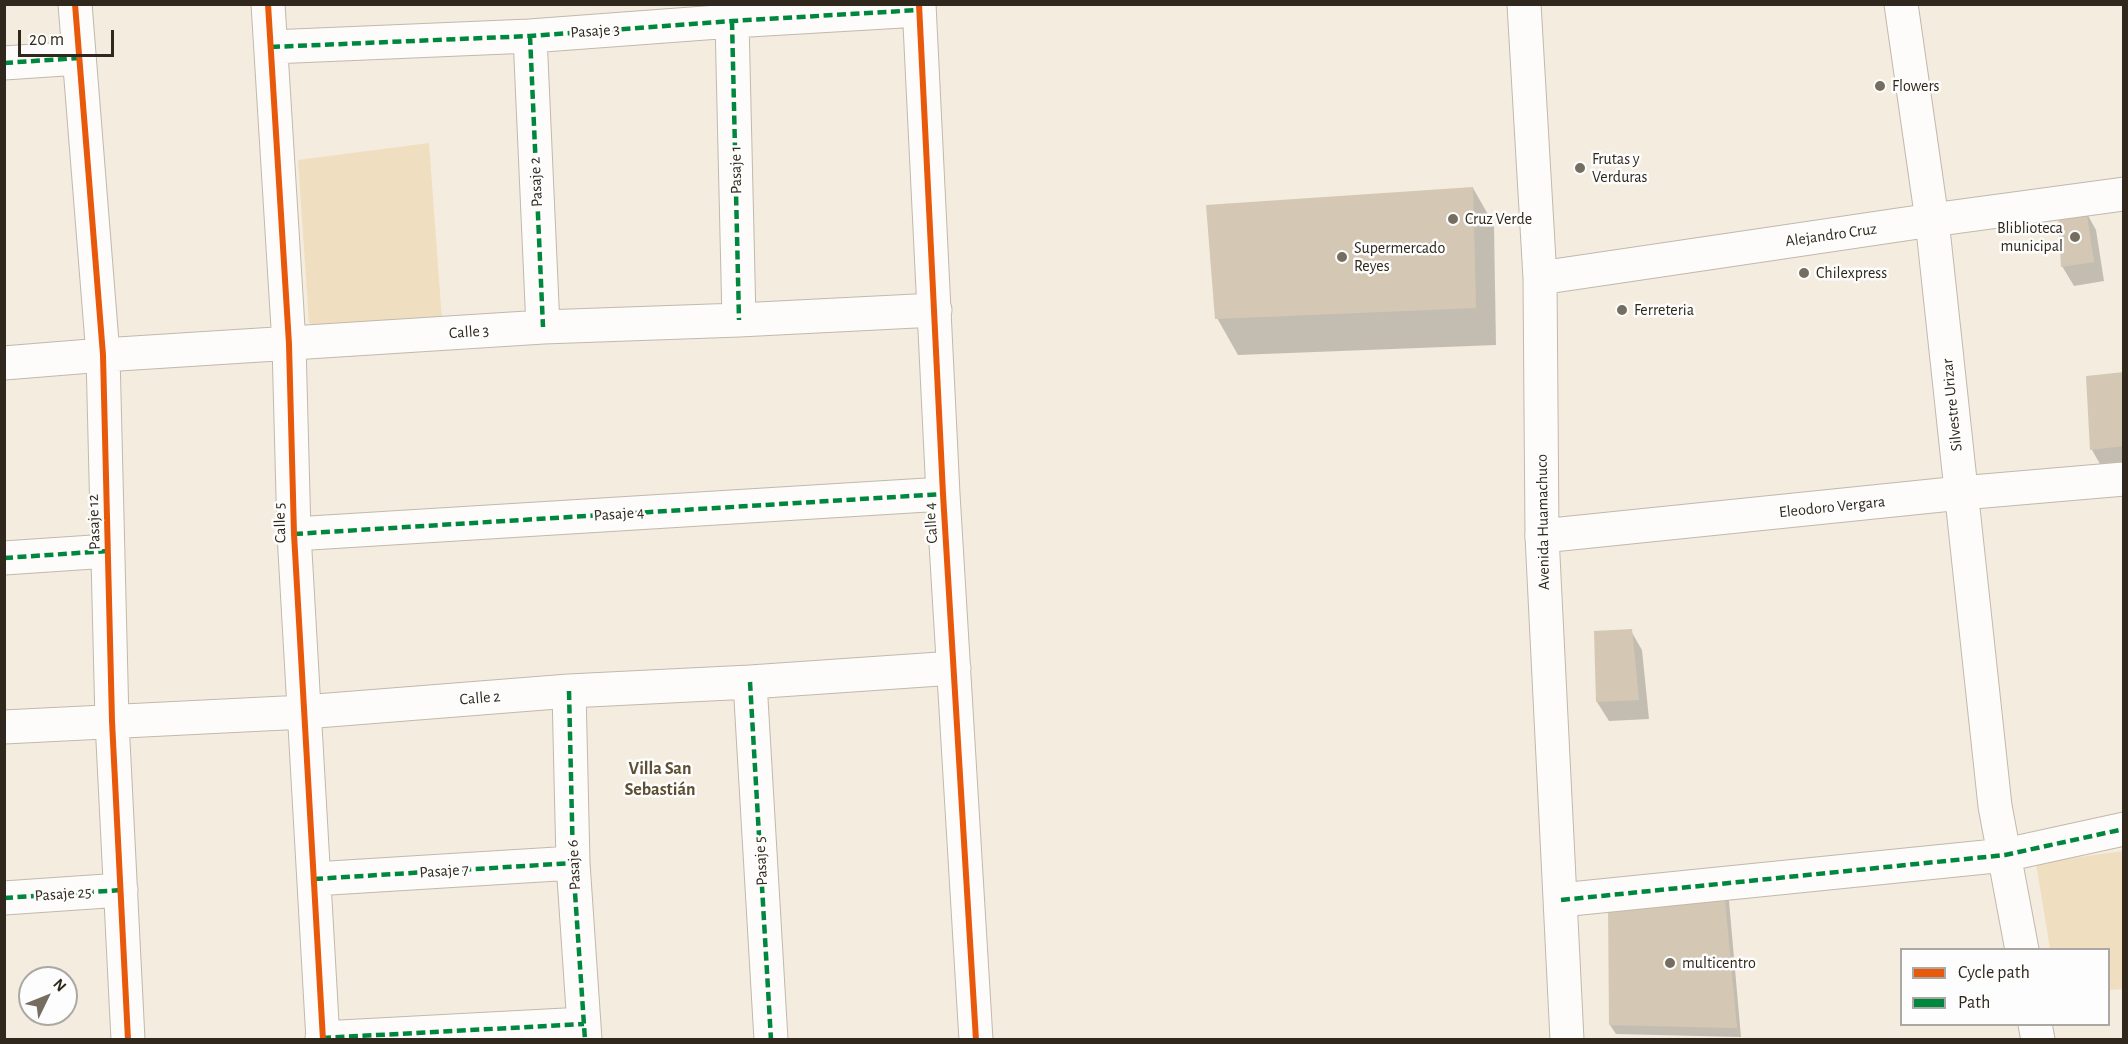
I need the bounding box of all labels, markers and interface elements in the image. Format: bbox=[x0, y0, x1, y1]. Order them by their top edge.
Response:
scale bar bbox=[21, 18, 117, 56]
street label: Pasaje 3 bbox=[570, 20, 620, 42]
text: 20 m bbox=[29, 31, 64, 49]
place label: Flowers bbox=[1892, 76, 1940, 96]
marker: Flowers bbox=[1873, 79, 1887, 93]
street label: Pasaje 1 bbox=[726, 146, 746, 194]
place label: Frutas y Verduras bbox=[1592, 149, 1647, 187]
street label: Pasaje 2 bbox=[525, 156, 547, 208]
marker: Frutas y Verduras bbox=[1573, 161, 1587, 175]
place label: Cruz Verde bbox=[1465, 209, 1532, 229]
marker: Cruz Verde bbox=[1446, 212, 1460, 226]
place label: Bliblioteca municipal bbox=[1997, 218, 2063, 256]
street label: Alejandro Cruz bbox=[1784, 219, 1878, 251]
marker: Bliblioteca municipal bbox=[2068, 230, 2082, 244]
place label: Supermercado Reyes bbox=[1354, 238, 1445, 276]
marker: Supermercado Reyes bbox=[1335, 250, 1349, 264]
place label: Chilexpress bbox=[1816, 263, 1887, 283]
marker: Chilexpress bbox=[1797, 266, 1811, 280]
place label: Ferreteria bbox=[1634, 300, 1694, 320]
marker: Ferreteria bbox=[1615, 303, 1629, 317]
street label: Calle 3 bbox=[448, 321, 490, 343]
street label: Silvestre Urizar bbox=[1938, 358, 1966, 452]
street label: Avenida Huamachuco bbox=[1532, 454, 1554, 590]
street label: Eleodoro Vergara bbox=[1778, 492, 1886, 522]
street label: Pasaje 12 bbox=[83, 494, 105, 550]
street label: Calle 4 bbox=[920, 502, 942, 544]
street label: Calle 5 bbox=[270, 503, 290, 543]
street label: Pasaje 4 bbox=[593, 503, 645, 525]
street label: Calle 2 bbox=[459, 687, 501, 709]
district label: Villa San Sebastián bbox=[625, 758, 695, 800]
street label: Pasaje 5 bbox=[750, 836, 772, 886]
street label: Pasaje 6 bbox=[563, 839, 585, 891]
street label: Pasaje 7 bbox=[419, 860, 469, 882]
street label: Pasaje 25 bbox=[34, 882, 92, 906]
legend bbox=[1900, 948, 2110, 1026]
place label: multicentro bbox=[1682, 953, 1756, 973]
marker: multicentro bbox=[1663, 956, 1677, 970]
text: Cycle path bbox=[1958, 964, 2030, 982]
north arrow bbox=[18, 966, 78, 1026]
text: N bbox=[50, 976, 69, 995]
text: Path bbox=[1958, 994, 1990, 1012]

